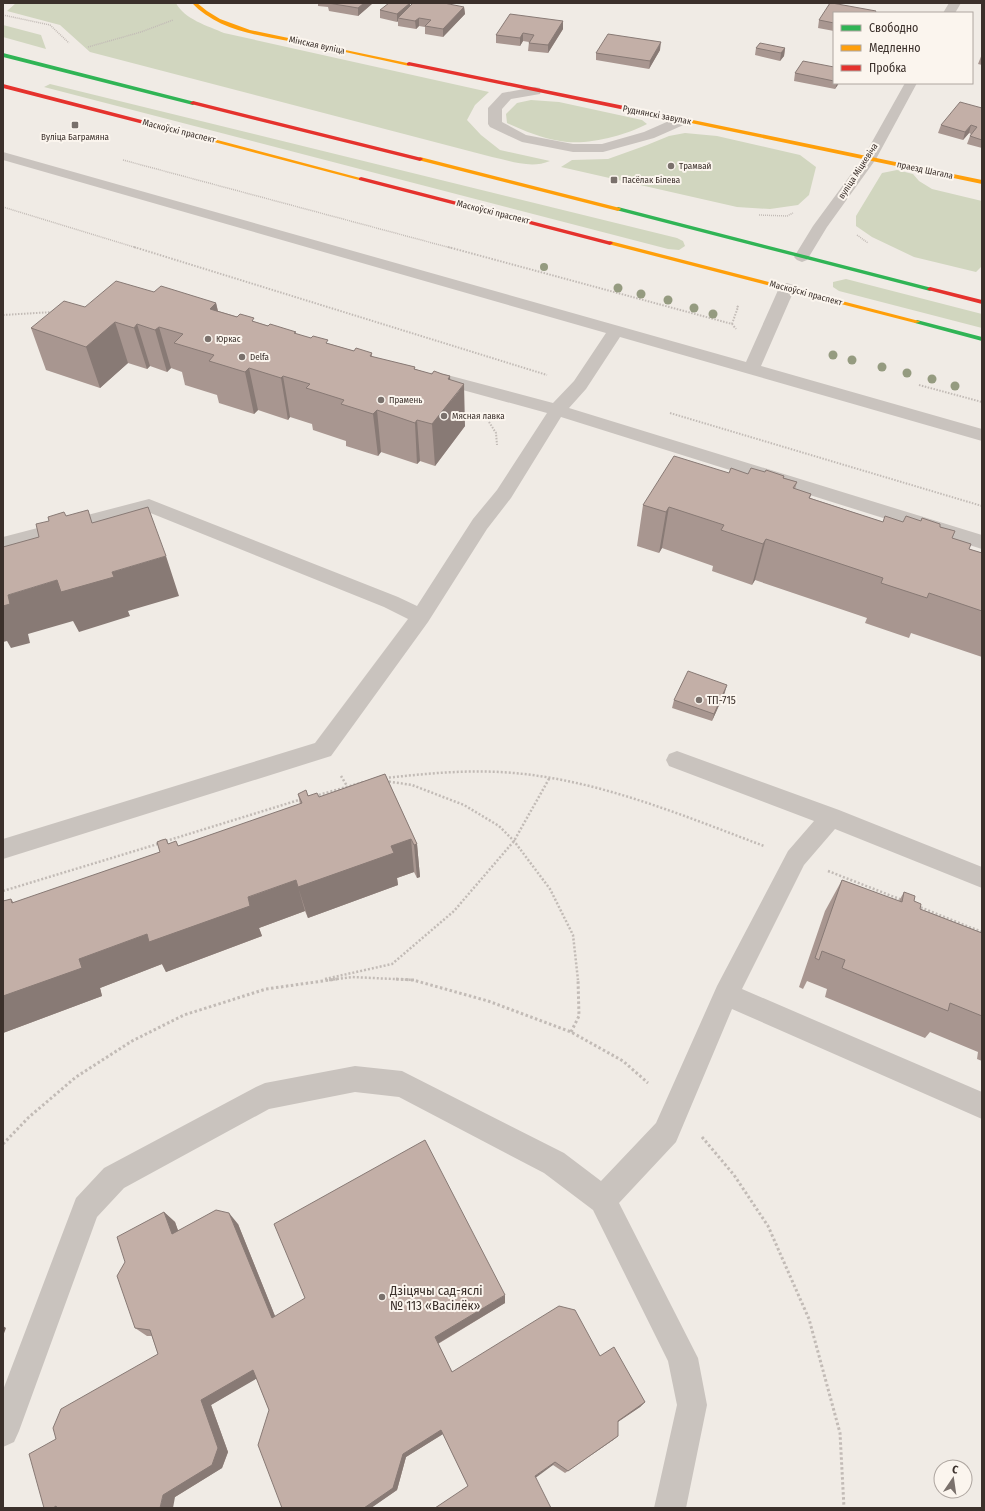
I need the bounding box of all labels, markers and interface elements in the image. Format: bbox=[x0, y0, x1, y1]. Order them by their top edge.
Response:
legend bbox=[833, 12, 973, 84]
text: Свободно bbox=[869, 21, 918, 35]
street label: Мінская вуліца bbox=[288, 34, 346, 56]
text: Медленно bbox=[869, 41, 921, 55]
text: Пробка bbox=[869, 61, 907, 75]
street label: Руднянскі завулак bbox=[622, 103, 693, 127]
street label: Маскоўскі праспект bbox=[142, 117, 217, 145]
marker: Вуліца Баграмяна bbox=[70, 120, 80, 130]
place label: Вуліца Баграмяна bbox=[41, 132, 110, 142]
street label: вуліца Міцкевіча bbox=[836, 141, 880, 201]
street label: праезд Шагала bbox=[896, 159, 955, 181]
marker: Трамвай bbox=[666, 161, 676, 171]
place label: Трамвай bbox=[679, 161, 712, 171]
marker: Пасёлак Білева bbox=[609, 175, 619, 185]
place label: Пасёлак Білева bbox=[622, 175, 681, 185]
street label: Маскоўскі праспект bbox=[456, 198, 531, 226]
street label: Маскоўскі праспект bbox=[769, 278, 844, 308]
marker: Юркас bbox=[203, 334, 213, 344]
place label: Юркас bbox=[216, 334, 241, 344]
marker: Delfa bbox=[237, 352, 247, 362]
place label: Delfa bbox=[250, 352, 270, 362]
marker: Прамень bbox=[376, 395, 386, 405]
place label: Прамень bbox=[389, 395, 422, 405]
marker: Мясная лавка bbox=[439, 411, 449, 421]
place label: Мясная лавка bbox=[452, 411, 505, 421]
place label: ТП-715 bbox=[707, 694, 736, 707]
marker: ТП-715 bbox=[694, 695, 704, 705]
place label: Дзіцячы сад-яслі № 113 «Васілёк» bbox=[389, 1283, 483, 1313]
marker: Дзіцячы сад-яслі № 113 «Васілёк» bbox=[377, 1292, 387, 1302]
north arrow bbox=[933, 1459, 973, 1499]
text: С bbox=[951, 1463, 960, 1477]

